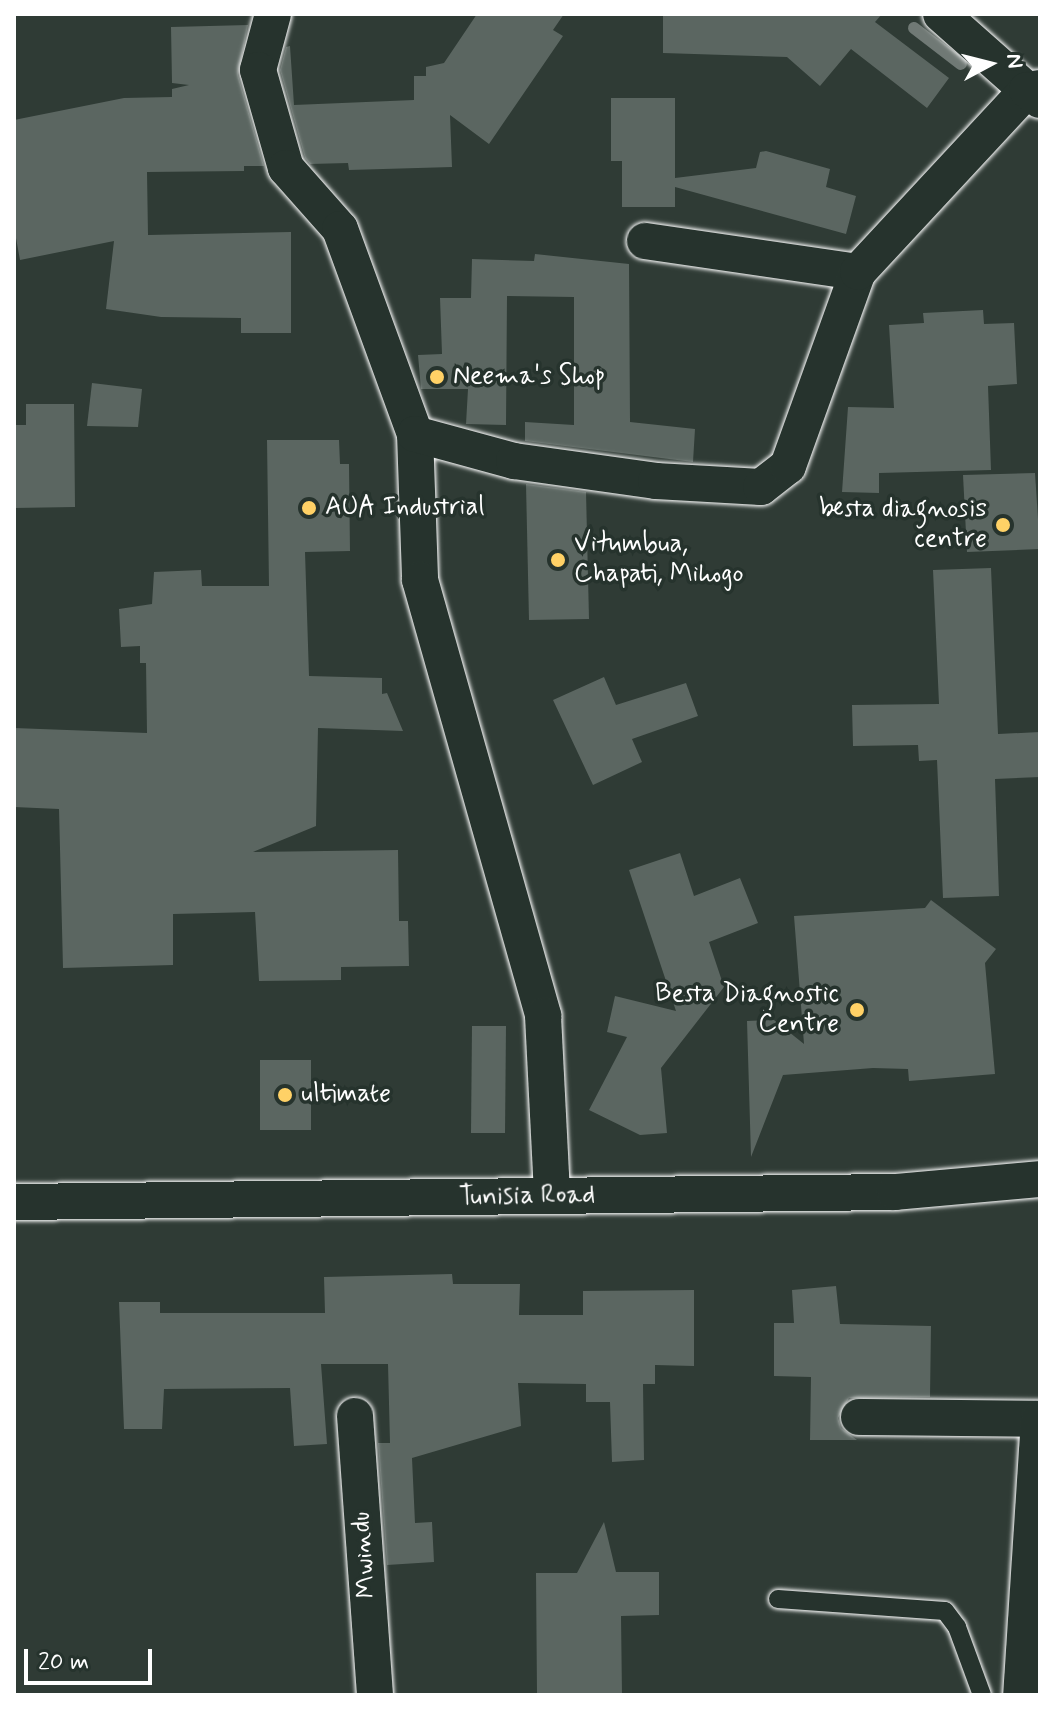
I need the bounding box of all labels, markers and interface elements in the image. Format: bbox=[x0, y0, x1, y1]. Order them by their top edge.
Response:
north arrow bbox=[950, 24, 1030, 104]
text: N bbox=[999, 52, 1029, 70]
place label: Neema's Shop bbox=[453, 361, 606, 393]
marker: Neema's Shop bbox=[428, 368, 446, 386]
place label: AUA Industrial bbox=[325, 492, 484, 524]
place label: besta diagnosis centre bbox=[822, 494, 987, 556]
marker: AUA Industrial bbox=[300, 499, 318, 517]
marker: besta diagnosis centre bbox=[994, 516, 1012, 534]
place label: Vitumbua, Chapati, Mihogo bbox=[574, 529, 744, 590]
marker: Vitumbua, Chapati, Mihogo bbox=[549, 551, 567, 569]
place label: Besta Diagnostic Centre bbox=[659, 979, 839, 1040]
marker: Besta Diagnostic Centre bbox=[846, 999, 868, 1021]
place label: ultimate bbox=[301, 1079, 391, 1111]
marker: ultimate bbox=[276, 1086, 294, 1104]
street label: Tunisia Road bbox=[460, 1180, 594, 1214]
street label: Mwindu bbox=[346, 1511, 384, 1599]
scale bar bbox=[28, 1633, 156, 1683]
text: 20 m bbox=[38, 1647, 89, 1678]

